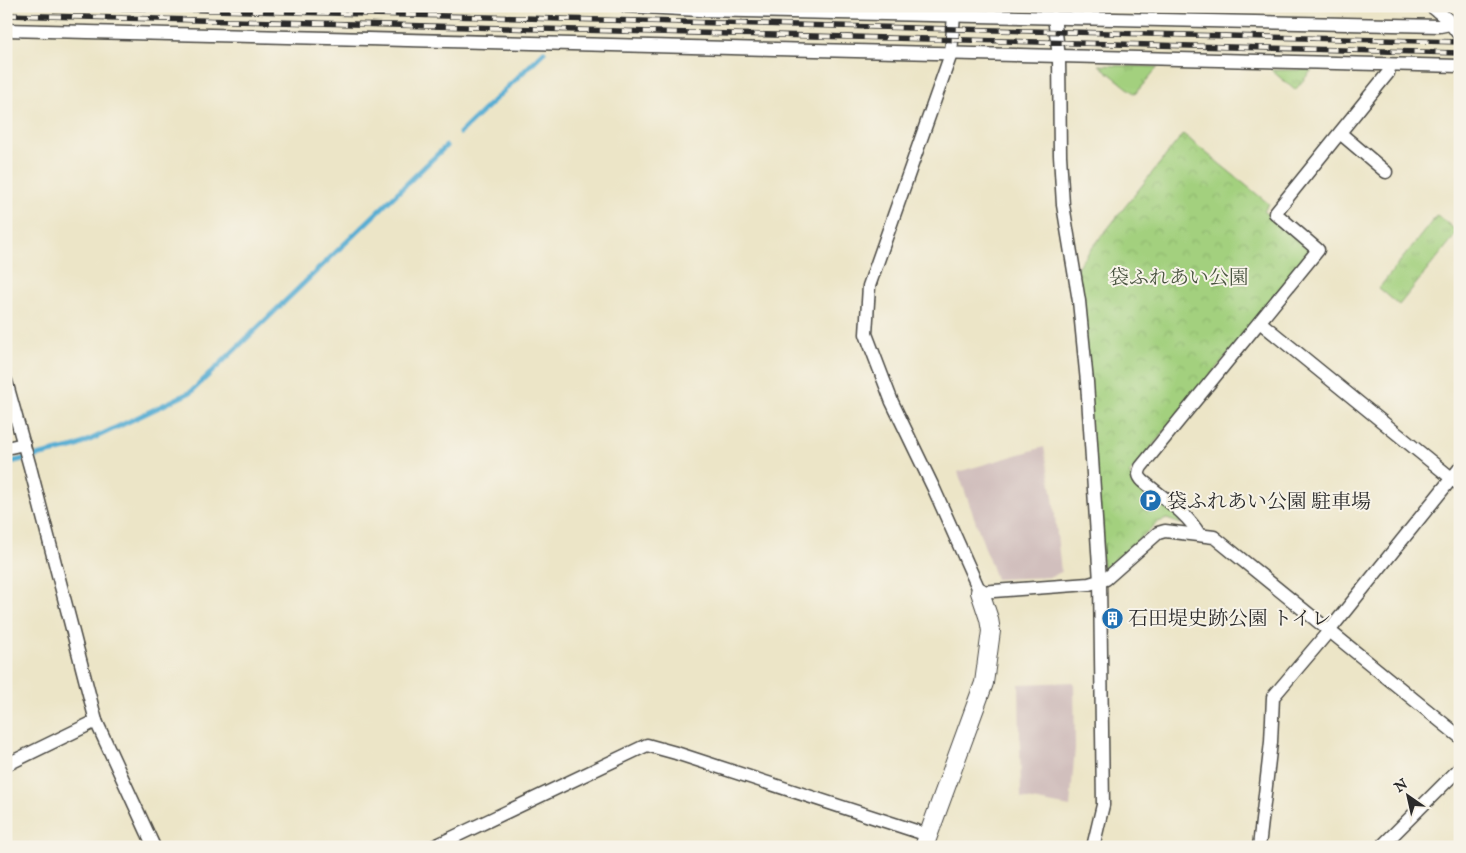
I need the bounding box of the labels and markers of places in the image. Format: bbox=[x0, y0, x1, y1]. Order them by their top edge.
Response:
parking icon: 袋ふれあい公園 駐車場 bbox=[1139, 489, 1163, 513]
place label: 袋ふれあい公園 駐車場 bbox=[1167, 490, 1371, 515]
building icon: 石田堤史跡公園 トイレ bbox=[1100, 606, 1124, 630]
place label: 石田堤史跡公園 トイレ bbox=[1128, 607, 1331, 632]

